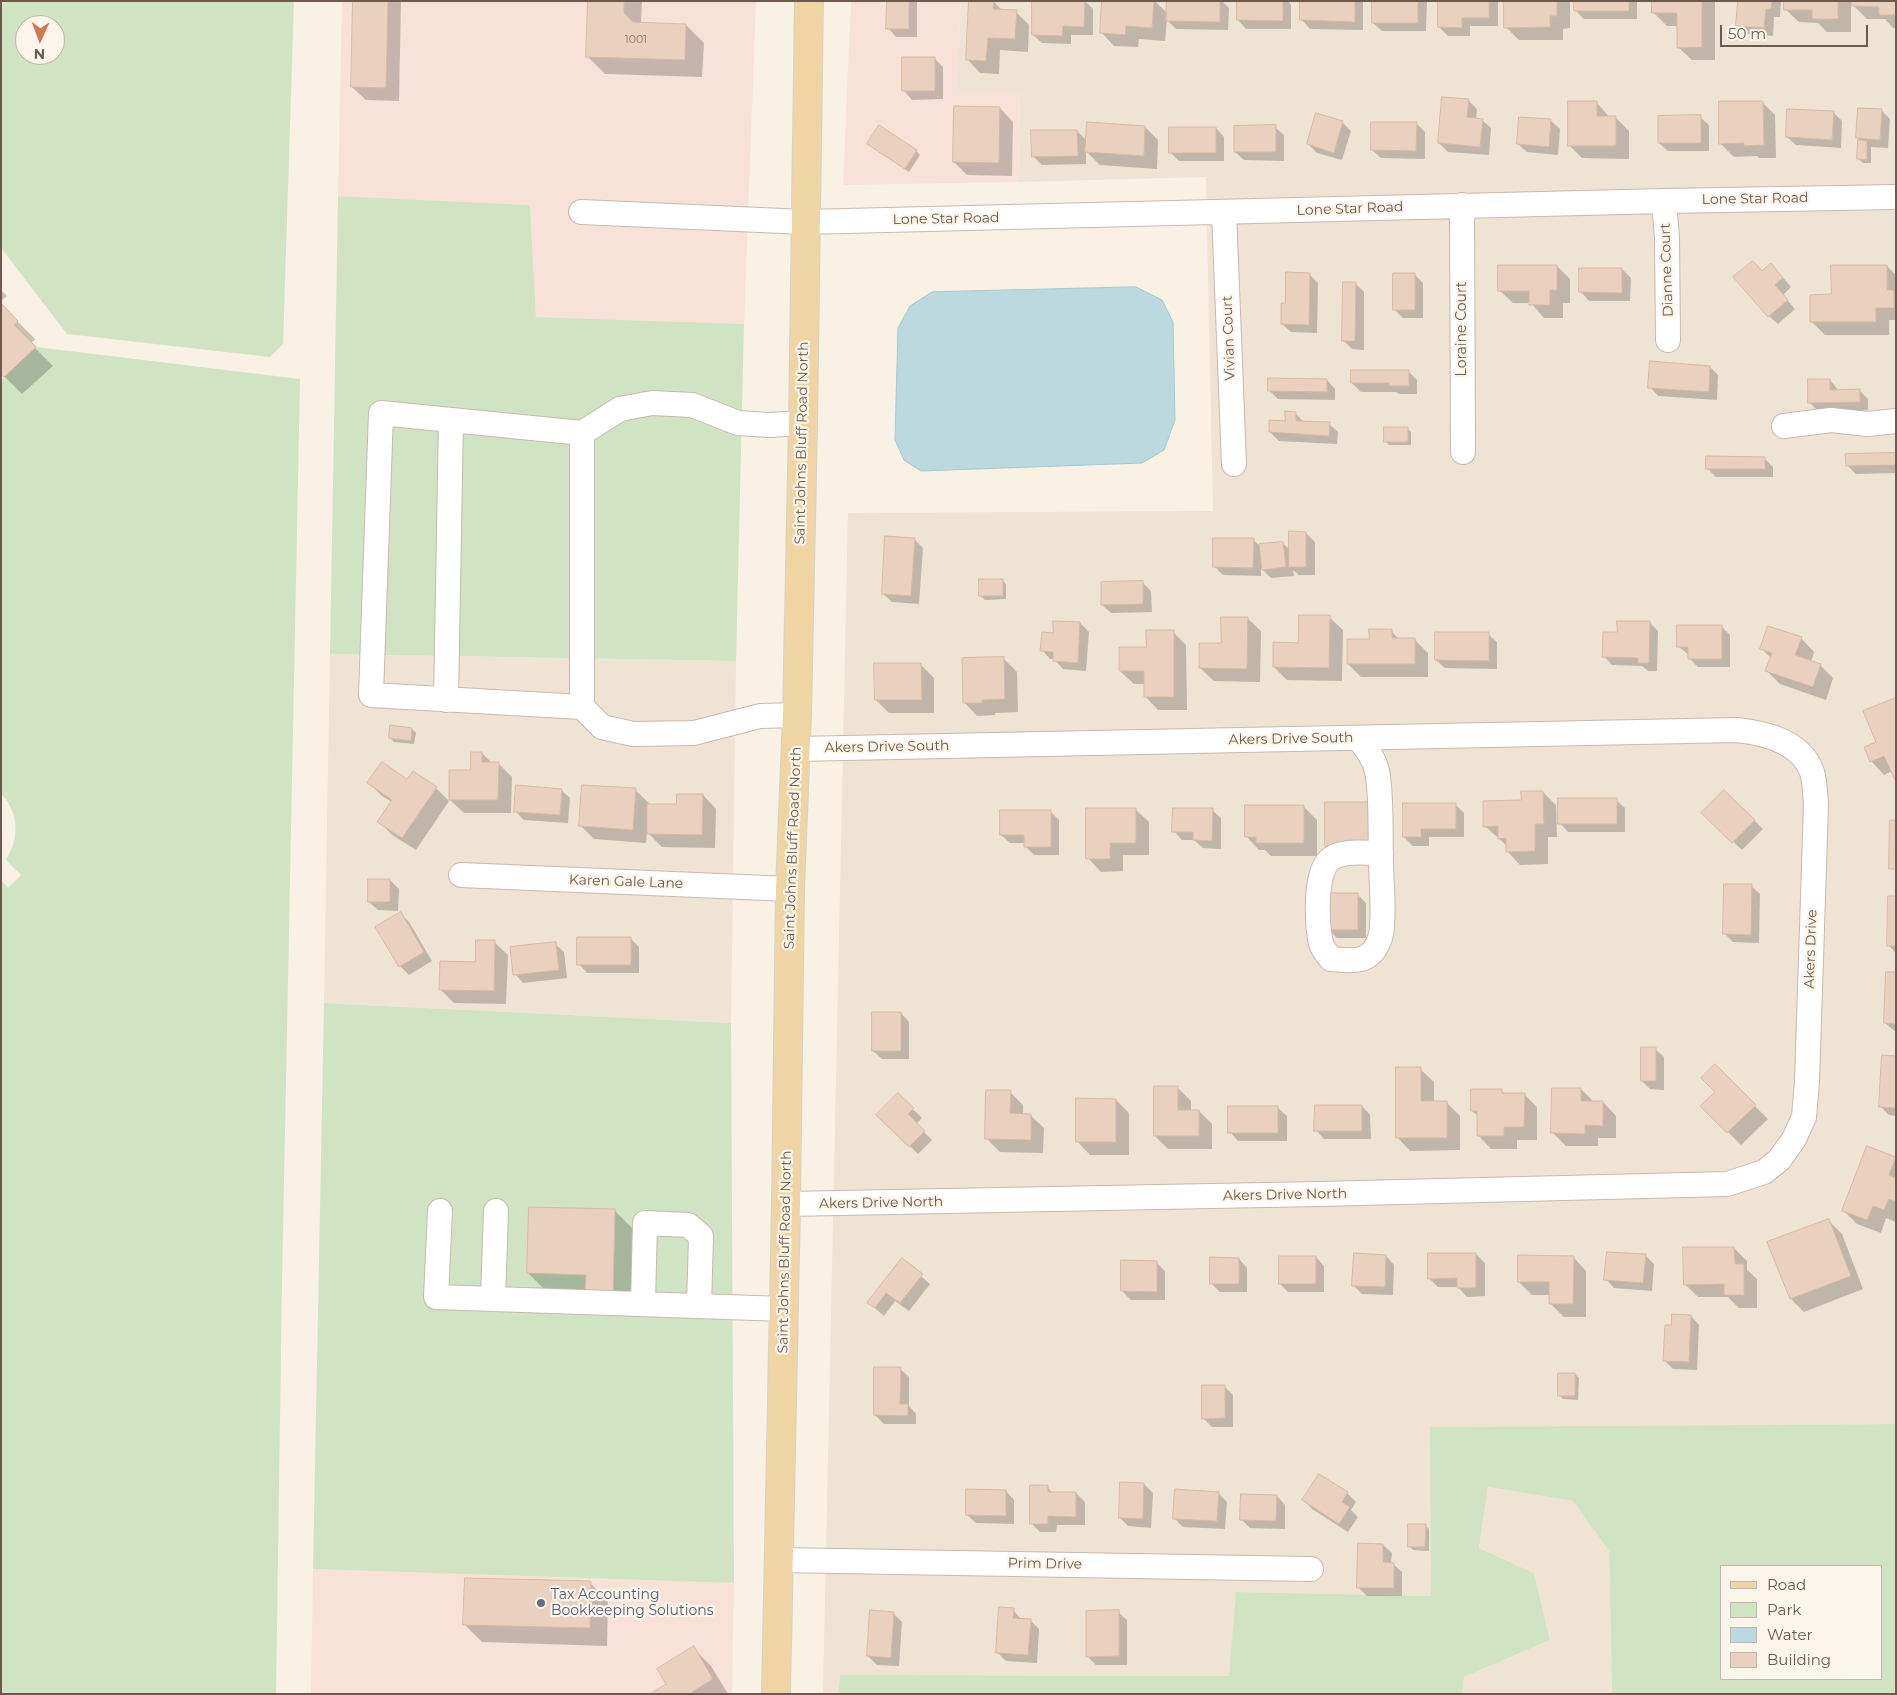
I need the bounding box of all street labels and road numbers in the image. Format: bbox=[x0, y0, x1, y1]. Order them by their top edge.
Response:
street label: Lone Star Road bbox=[1702, 190, 1808, 208]
street label: Lone Star Road bbox=[1296, 199, 1404, 219]
street label: Lone Star Road bbox=[893, 210, 999, 228]
street label: Dianne Court bbox=[1657, 223, 1677, 317]
street label: Loraine Court bbox=[1454, 282, 1470, 376]
street label: Vivian Court bbox=[1219, 295, 1239, 381]
street label: Saint Johns Bluff Road North bbox=[792, 341, 812, 545]
street label: Akers Drive South bbox=[1228, 730, 1354, 748]
street label: Akers Drive South bbox=[824, 738, 950, 756]
street label: Saint Johns Bluff Road North bbox=[781, 746, 805, 950]
street label: Karen Gale Lane bbox=[569, 872, 683, 892]
street label: Akers Drive bbox=[1801, 909, 1821, 989]
street label: Saint Johns Bluff Road North bbox=[775, 1150, 795, 1354]
street label: Akers Drive North bbox=[1223, 1186, 1347, 1204]
street label: Akers Drive North bbox=[819, 1194, 943, 1212]
street label: Prim Drive bbox=[1008, 1555, 1082, 1573]

